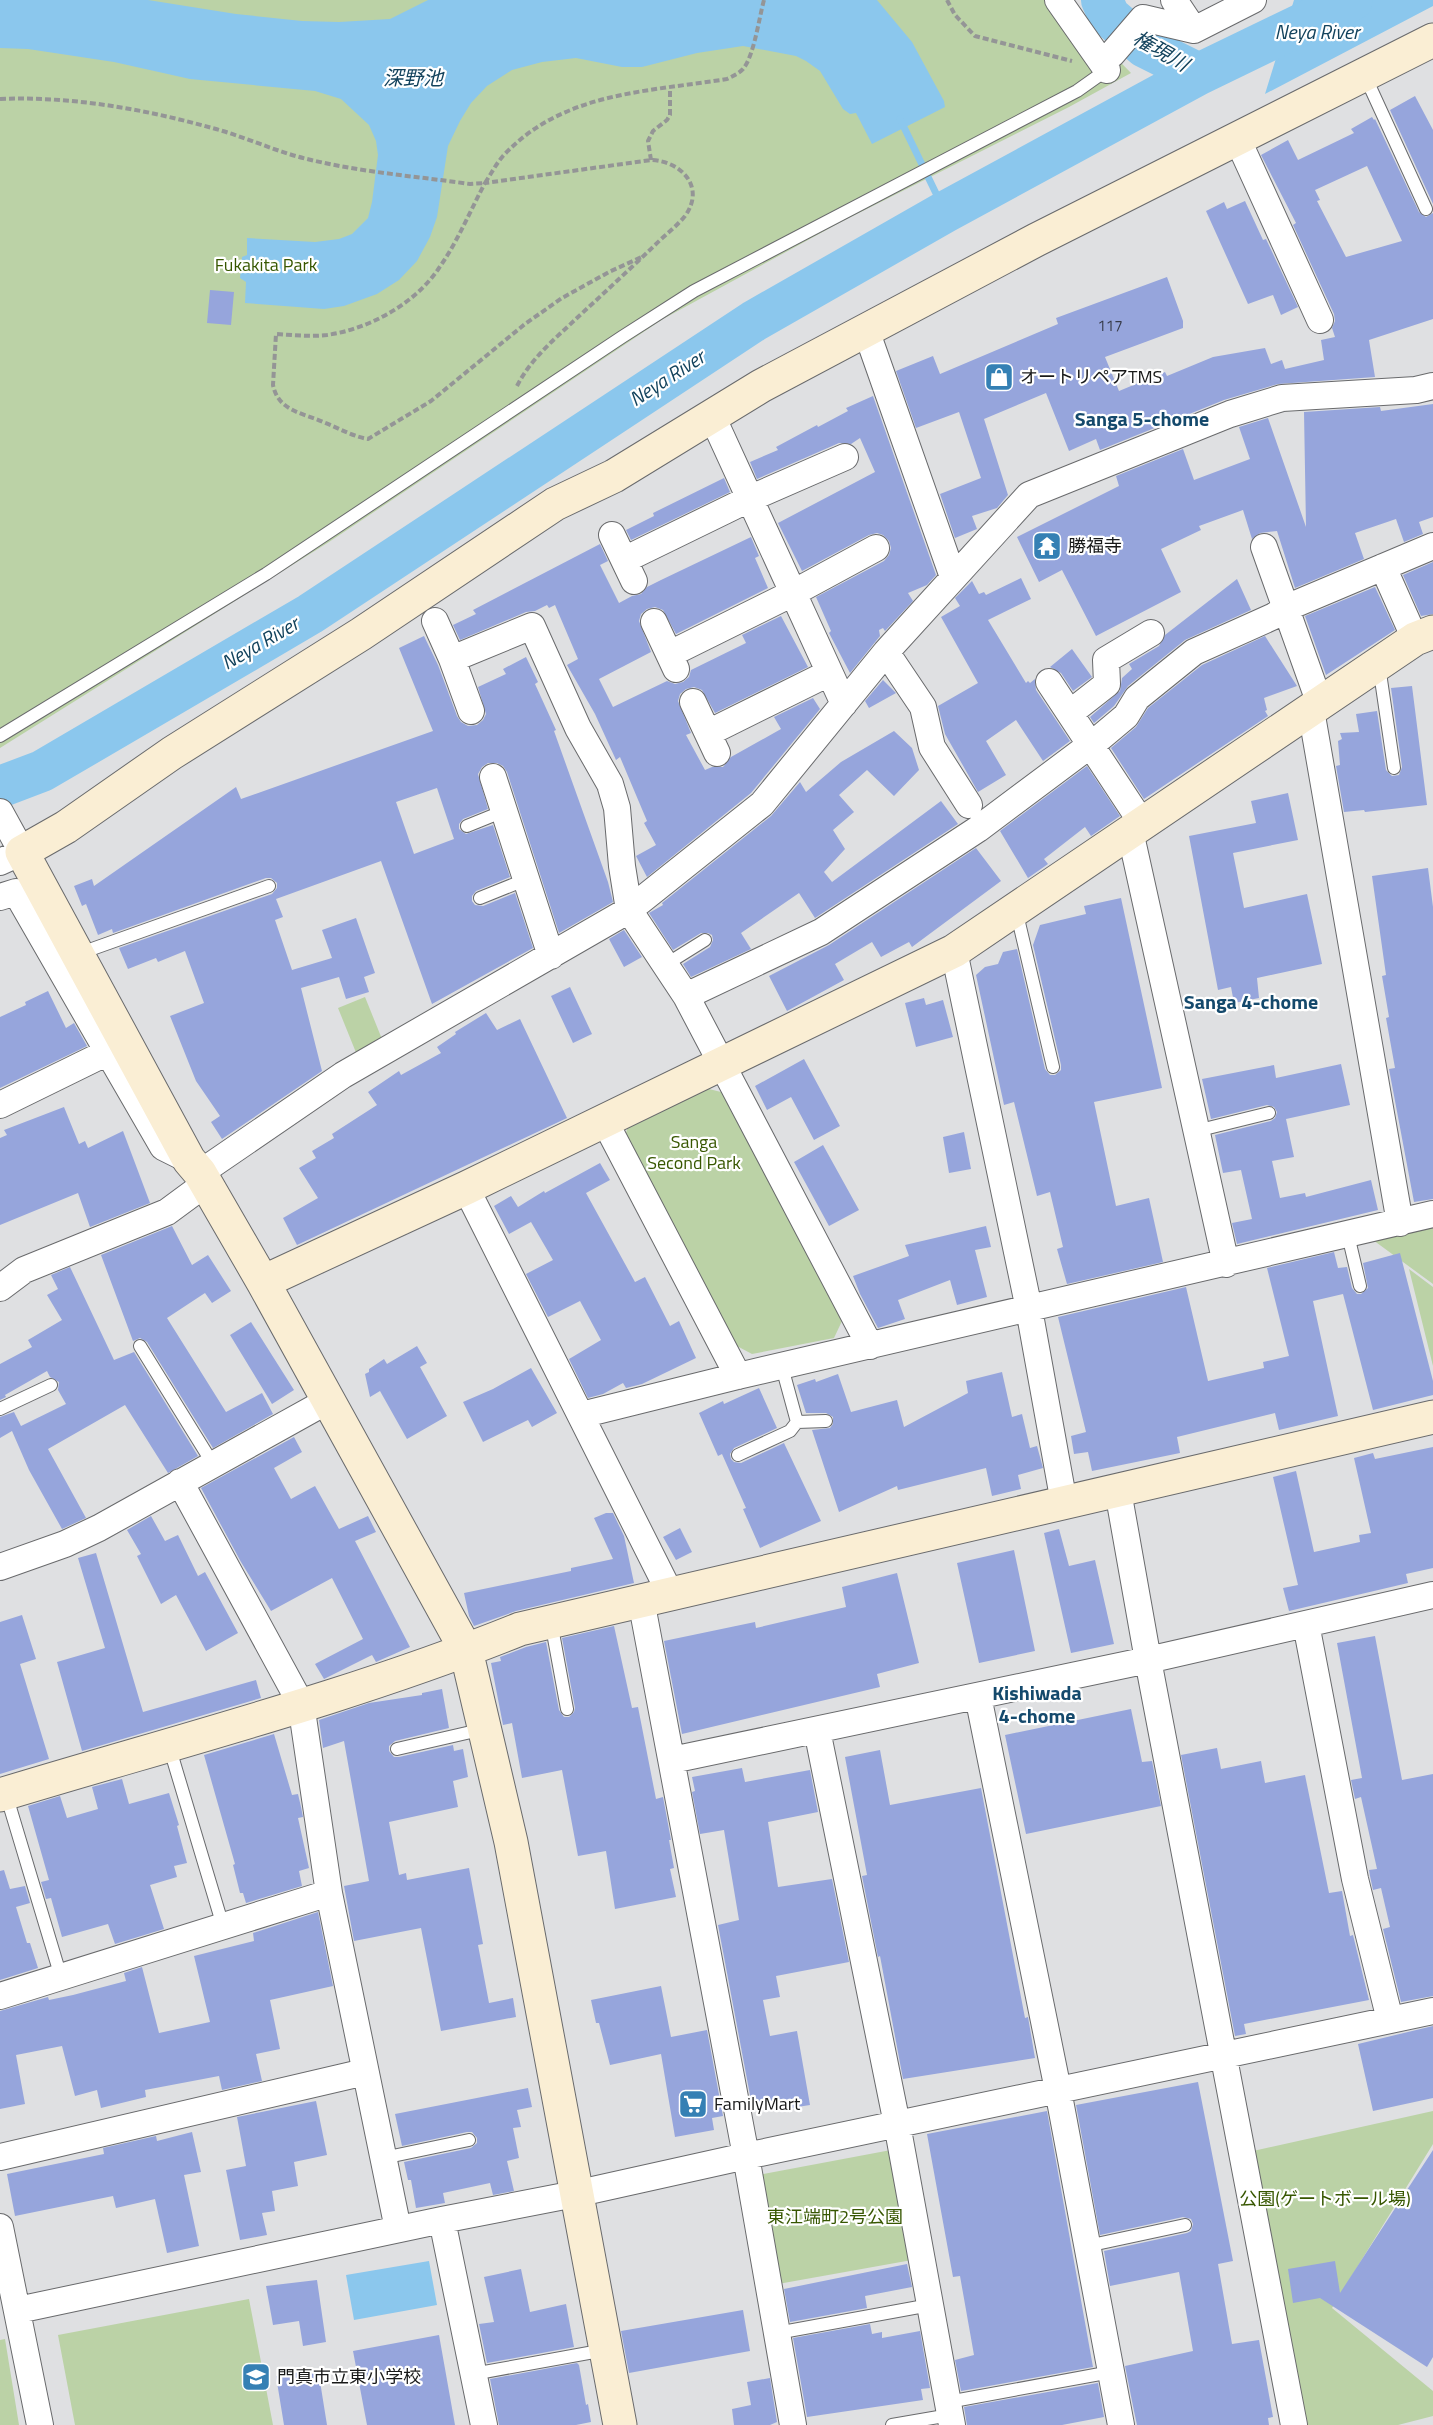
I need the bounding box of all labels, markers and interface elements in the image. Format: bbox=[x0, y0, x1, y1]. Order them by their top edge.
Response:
water label: Neya River bbox=[1275, 16, 1362, 47]
water label: 権現川 bbox=[1128, 22, 1197, 80]
water label: 深野池 bbox=[383, 62, 445, 93]
park label: Fukakita Park bbox=[215, 251, 318, 278]
house number: 117 bbox=[1097, 314, 1123, 337]
water label: Neya River bbox=[623, 340, 713, 414]
shop icon: オートリペアTMS bbox=[983, 361, 1015, 393]
place label: オートリペアTMS bbox=[1020, 363, 1162, 390]
district label: Sanga 5-chome bbox=[1075, 403, 1209, 434]
temple icon: 勝福寺 bbox=[1031, 530, 1063, 562]
place label: 勝福寺 bbox=[1068, 532, 1122, 559]
water label: Neya River bbox=[215, 607, 306, 677]
district label: Sanga 4-chome bbox=[1184, 986, 1318, 1017]
park label: Sanga Second Park bbox=[647, 1128, 741, 1176]
district label: Kishiwada 4-chome bbox=[992, 1677, 1082, 1731]
supermarket icon: FamilyMart bbox=[677, 2088, 709, 2120]
place label: FamilyMart bbox=[714, 2090, 801, 2117]
park label: 公園(ゲートボール場) bbox=[1239, 2185, 1411, 2212]
park label: 東江端町2号公園 bbox=[767, 2203, 903, 2230]
school or university icon: 門真市立東小学校 bbox=[240, 2361, 272, 2393]
place label: 門真市立東小学校 bbox=[277, 2363, 421, 2390]

